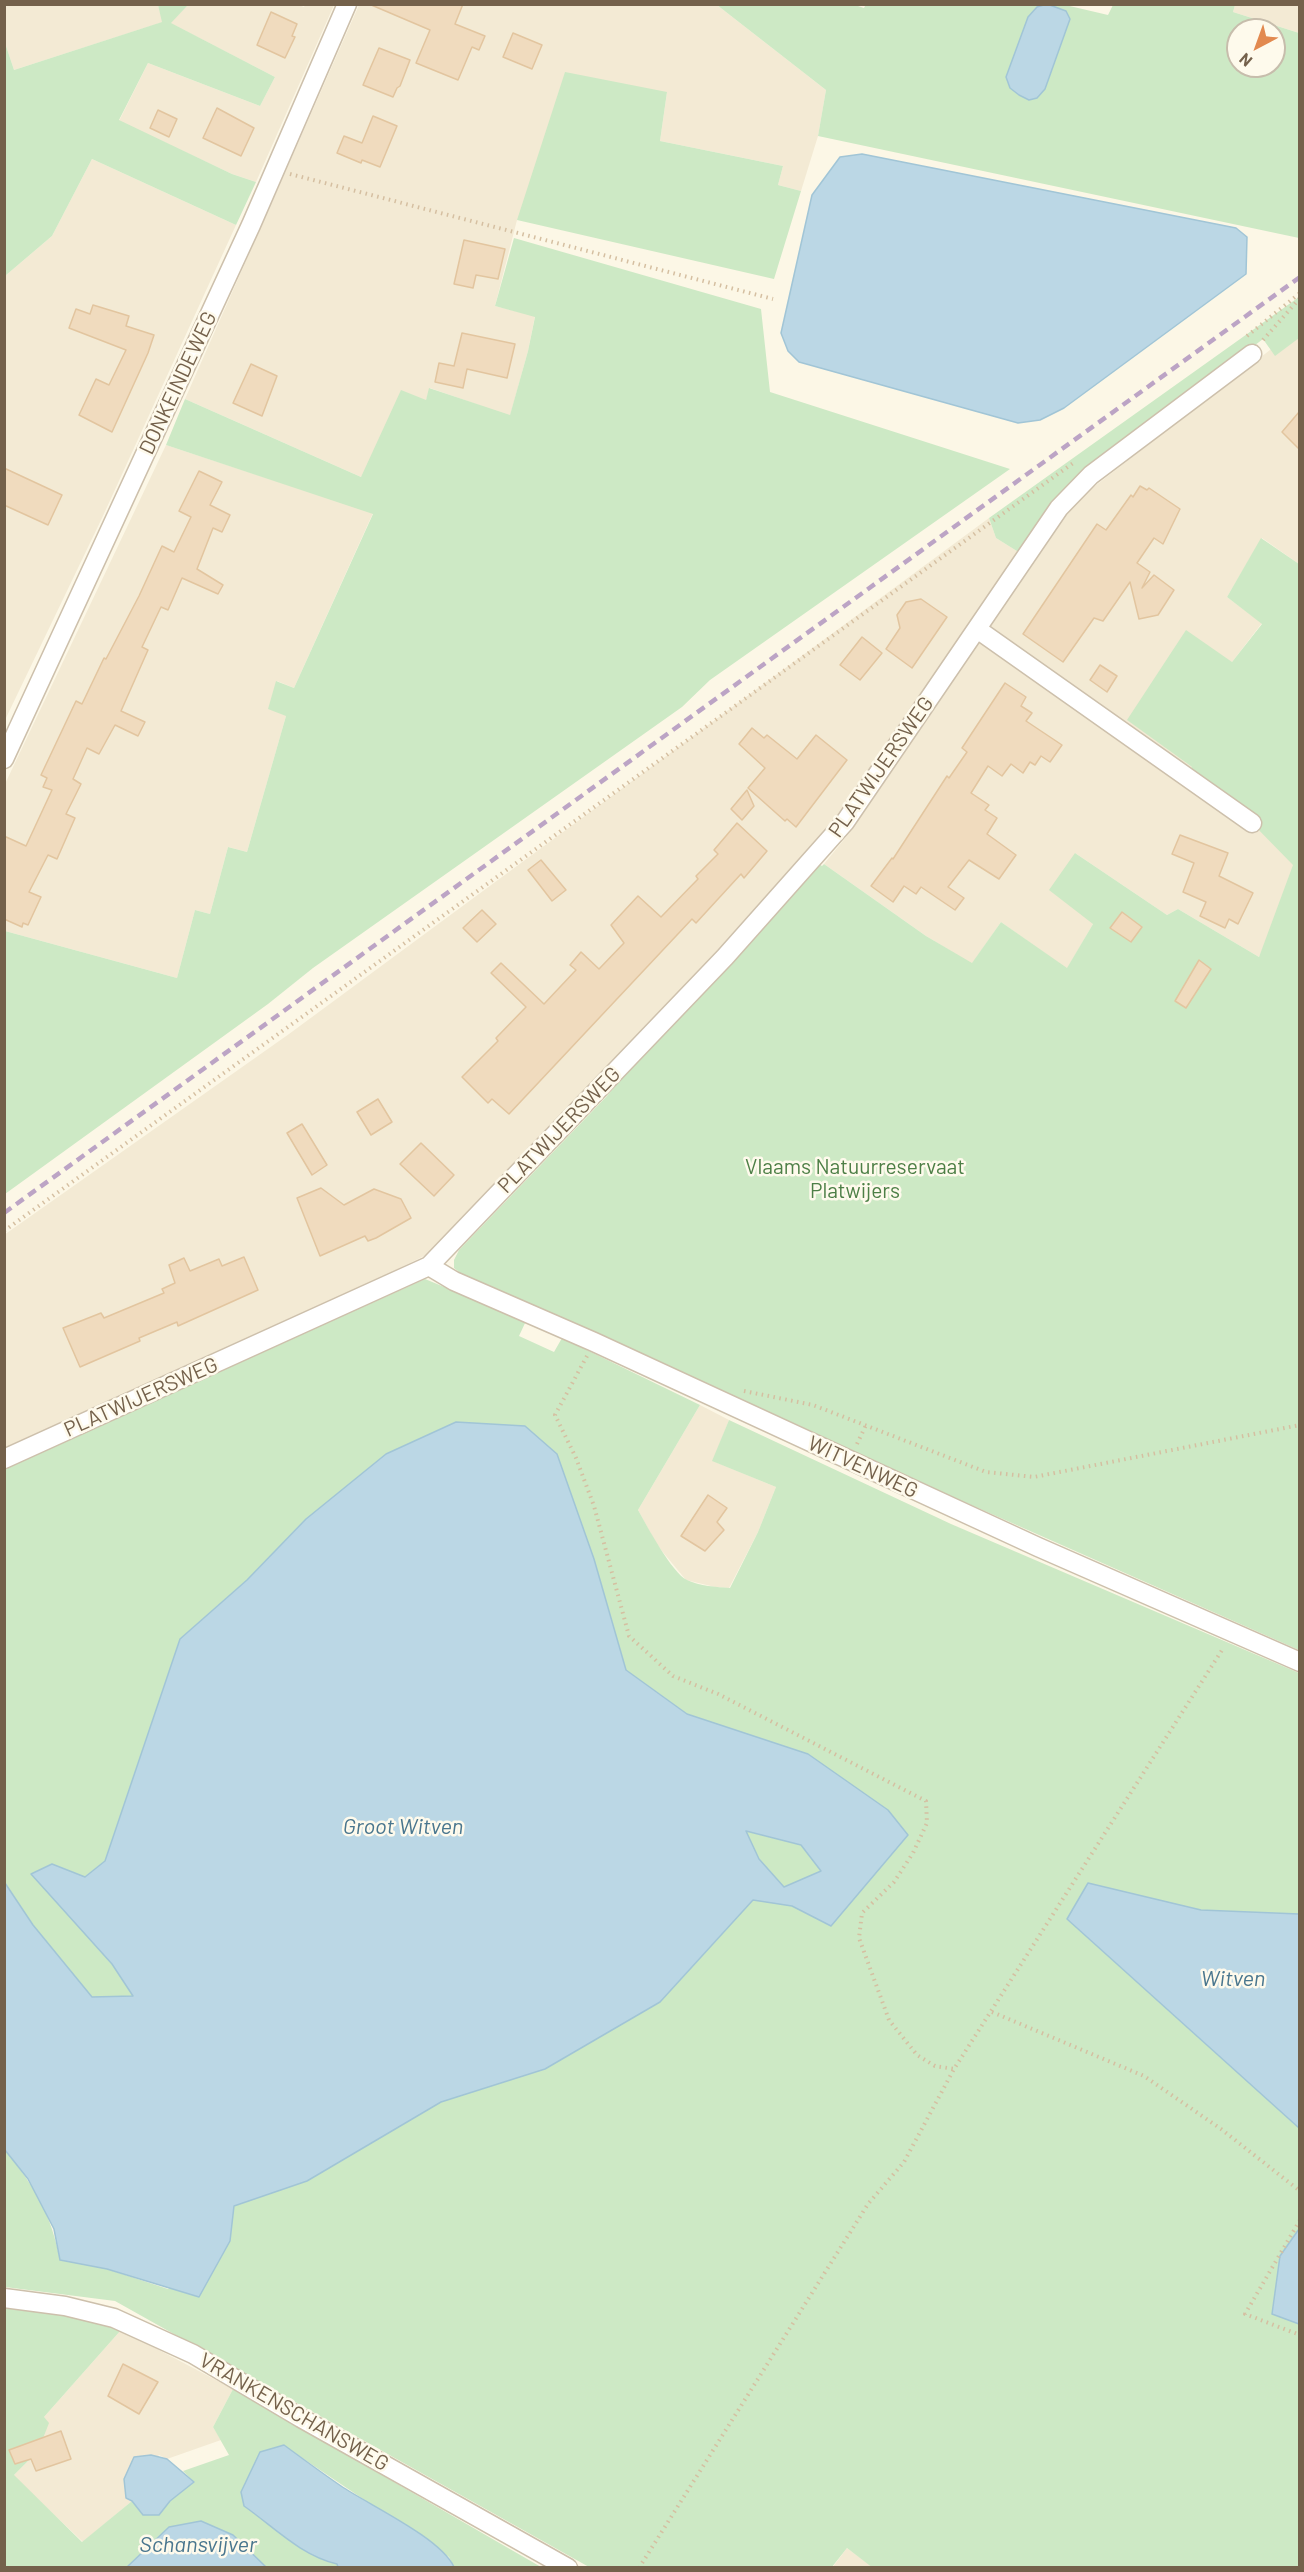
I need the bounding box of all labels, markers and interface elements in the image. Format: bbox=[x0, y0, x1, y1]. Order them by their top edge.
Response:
north arrow bbox=[1226, 18, 1286, 78]
text: N bbox=[1235, 50, 1255, 71]
street label: DONKEINDEWEG bbox=[134, 308, 222, 458]
street label: PLATWIJERSWEG bbox=[823, 692, 939, 842]
street label: PLATWIJERSWEG bbox=[492, 1062, 626, 1198]
park label: Vlaams Natuurreservaat Platwijers bbox=[745, 1154, 965, 1204]
street label: PLATWIJERSWEG bbox=[60, 1352, 222, 1442]
street label: WITVENWEG bbox=[804, 1431, 922, 1503]
water label: Groot Witven bbox=[343, 1814, 463, 1840]
water label: Witven bbox=[1201, 1966, 1265, 1992]
street label: VRANKENSCHANSWEG bbox=[195, 2348, 393, 2476]
water label: Schansvijver bbox=[139, 2532, 257, 2558]

